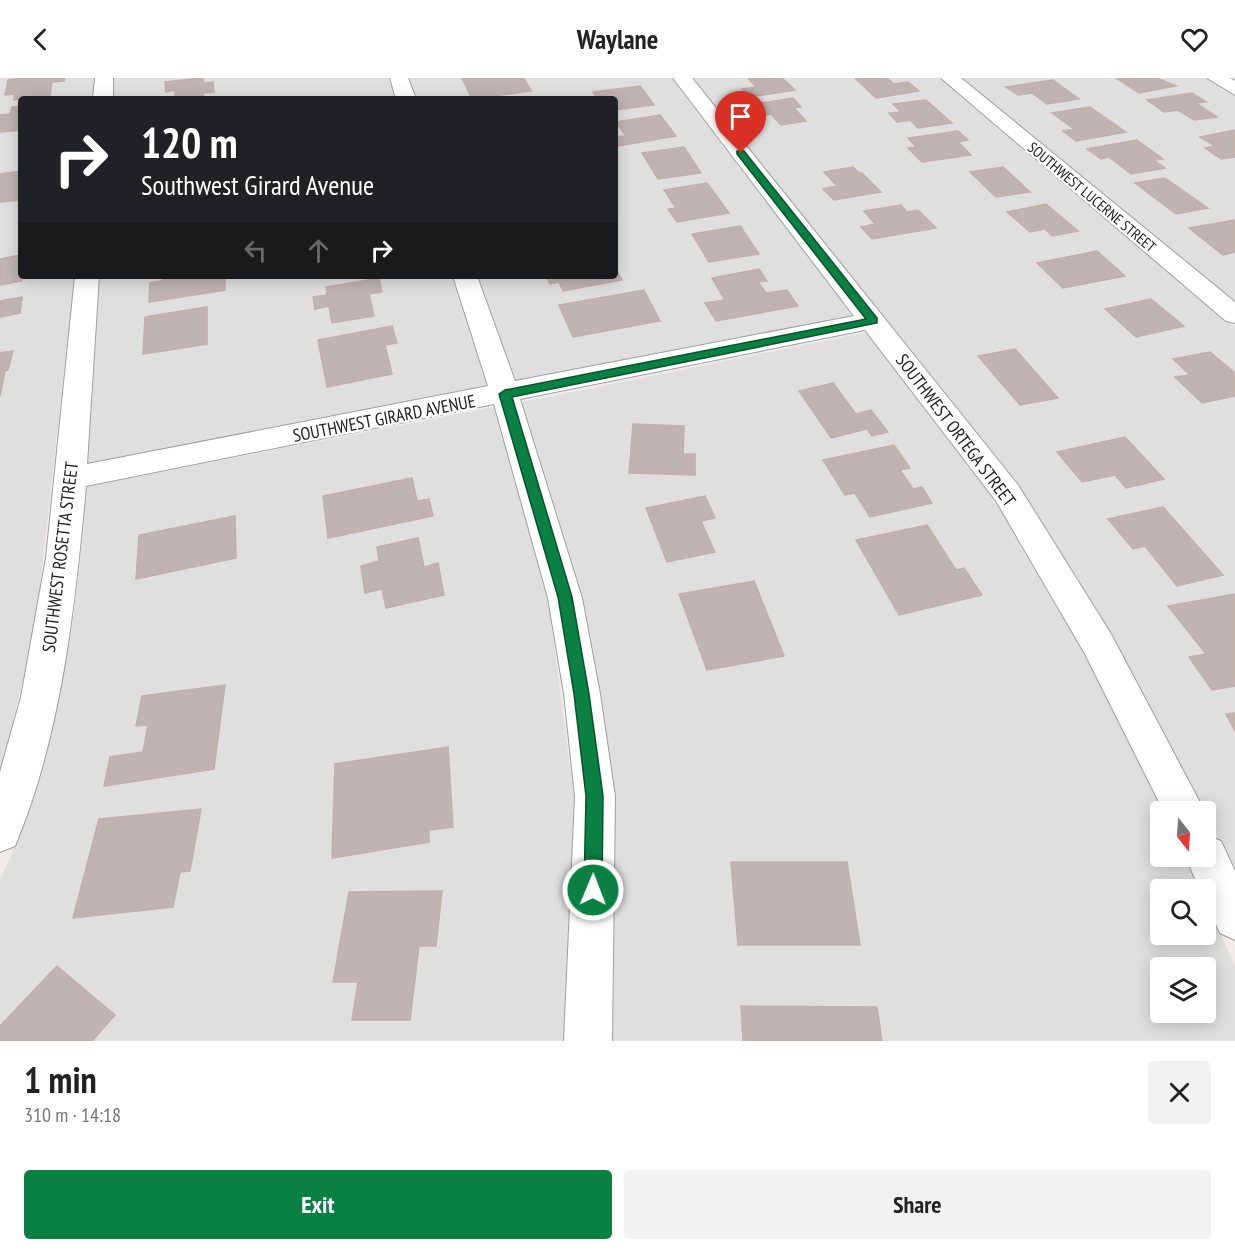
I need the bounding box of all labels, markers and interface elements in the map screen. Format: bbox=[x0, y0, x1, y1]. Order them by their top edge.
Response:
text: Waylane bbox=[577, 22, 658, 56]
icon: back bbox=[24, 23, 57, 56]
icon: heart bbox=[1178, 23, 1211, 56]
pin bbox=[715, 91, 766, 153]
icon: arrive bbox=[724, 100, 757, 133]
text: 120 m bbox=[141, 115, 238, 170]
icon: right bbox=[42, 120, 120, 198]
street label: SOUTHWEST LUCERNE STREET bbox=[1024, 138, 1160, 256]
text: Southwest Girard Avenue bbox=[141, 168, 374, 202]
icon: left bbox=[239, 234, 272, 267]
icon: ahead bbox=[302, 234, 335, 267]
icon: right bbox=[365, 234, 398, 267]
street label: SOUTHWEST ORTEGA STREET bbox=[891, 349, 1021, 511]
street label: SOUTHWEST GIRARD AVENUE bbox=[291, 389, 477, 447]
street label: SOUTHWEST ROSETTA STREET bbox=[37, 460, 83, 654]
north arrow bbox=[1150, 801, 1216, 867]
map controls bbox=[1150, 801, 1216, 1023]
position arrow bbox=[561, 858, 625, 922]
button: search bbox=[1150, 879, 1216, 945]
button: layers bbox=[1150, 957, 1216, 1023]
text: 1 min bbox=[24, 1056, 97, 1103]
button: close bbox=[1148, 1061, 1211, 1124]
text: 310 m · 14:18 bbox=[24, 1102, 121, 1128]
button: Exit bbox=[24, 1170, 612, 1239]
button: Share bbox=[624, 1170, 1211, 1239]

